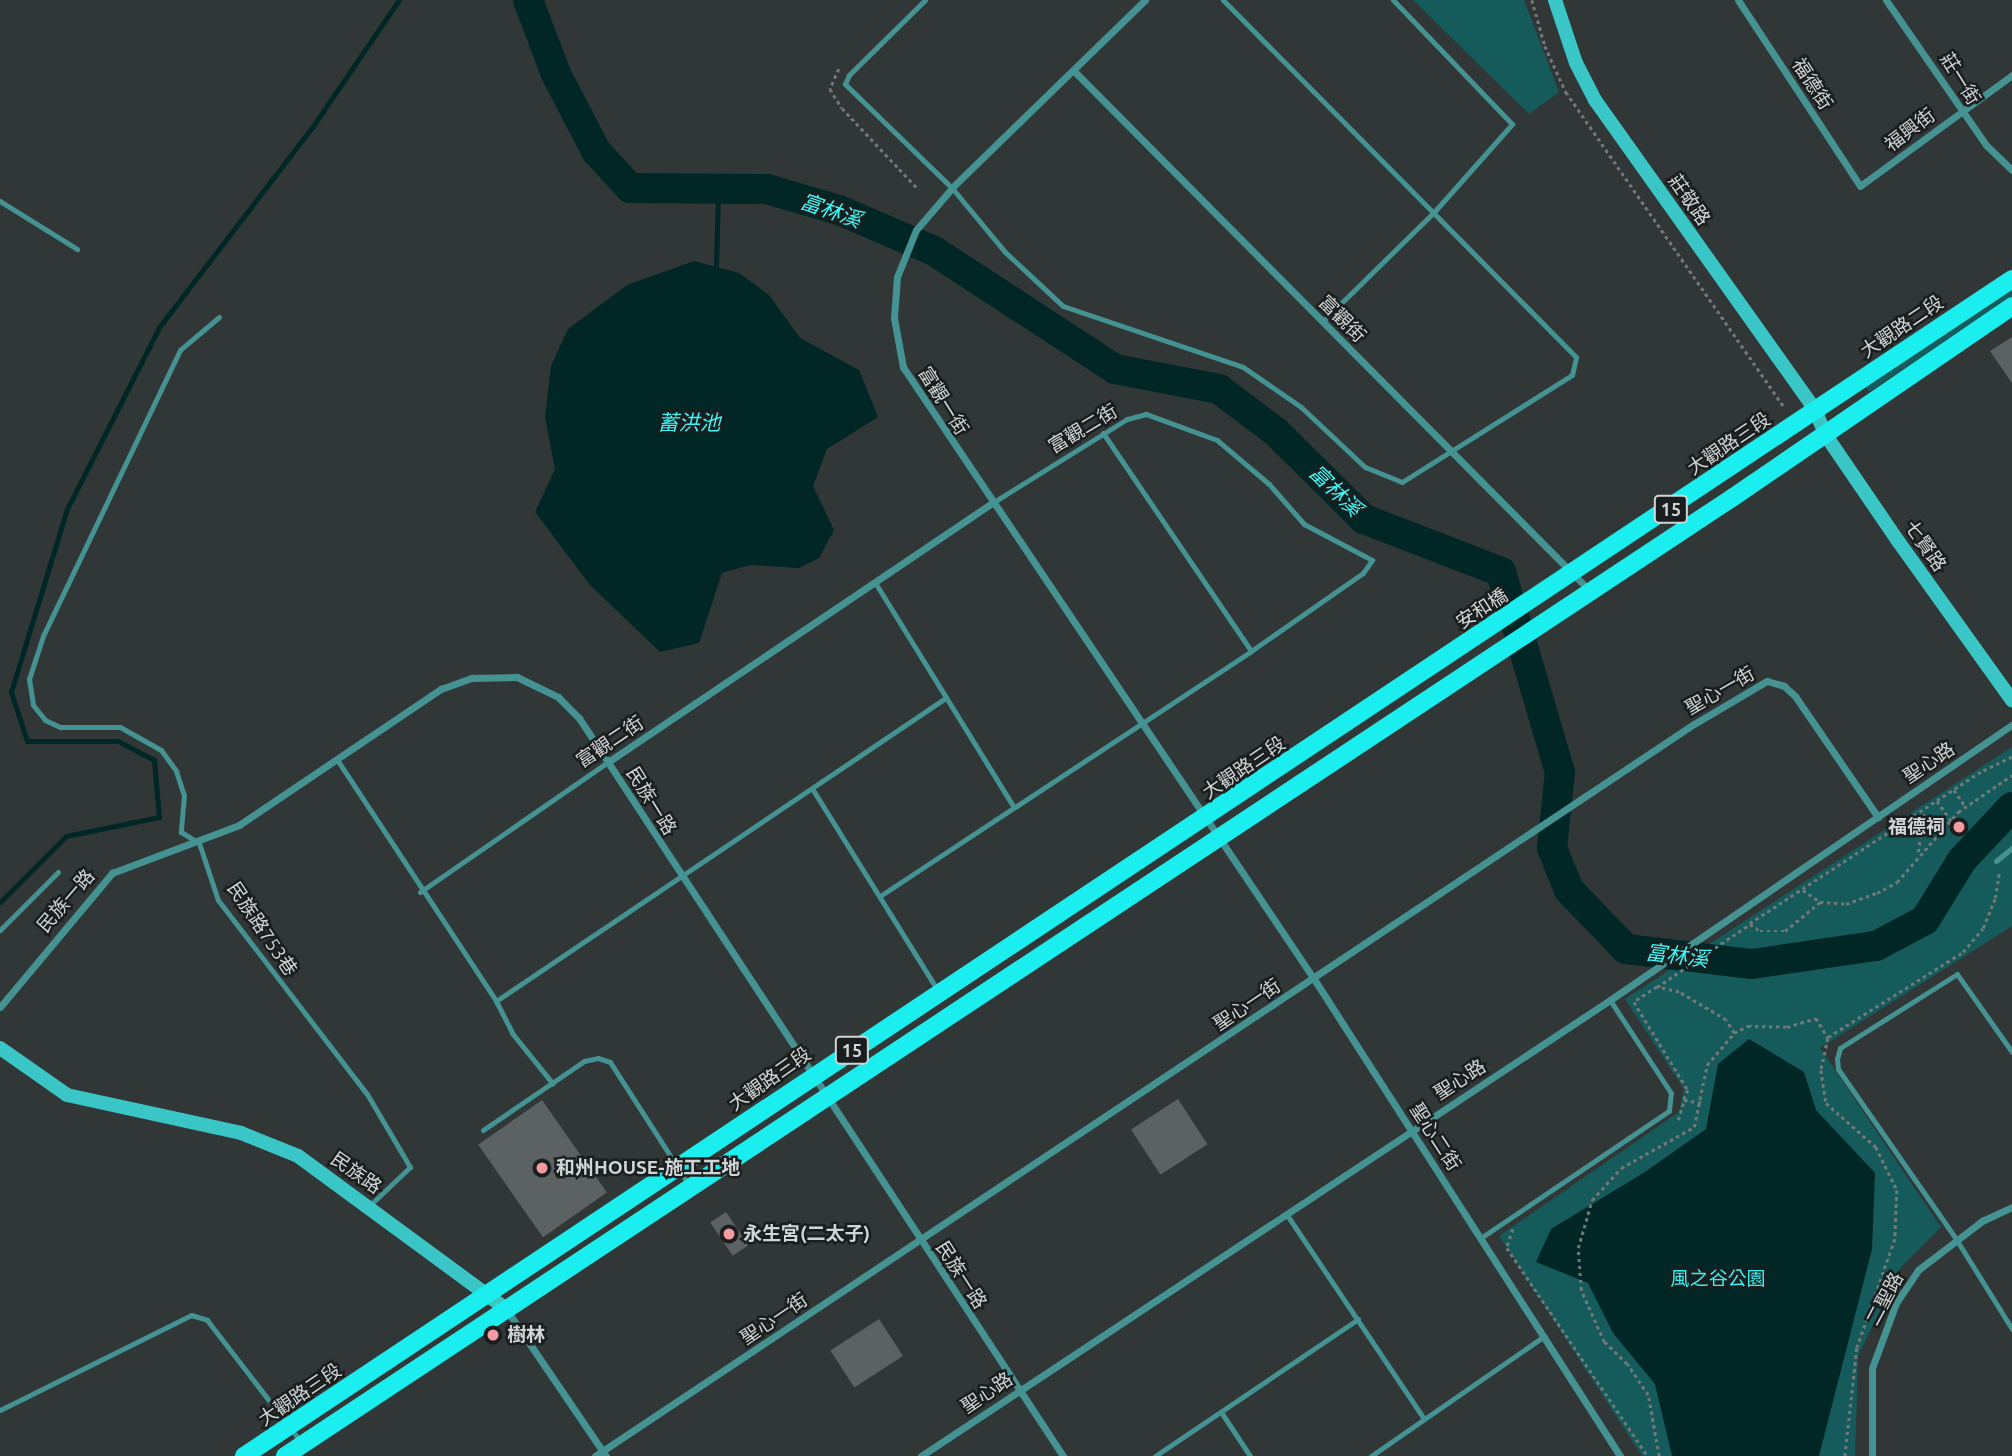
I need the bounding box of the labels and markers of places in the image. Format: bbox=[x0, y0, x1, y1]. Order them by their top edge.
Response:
place label: 福德祠 bbox=[1888, 816, 1945, 838]
marker: 福德祠 bbox=[1951, 819, 1967, 835]
place label: 和州HOUSE-施工工地 bbox=[556, 1157, 740, 1179]
marker: 和州HOUSE-施工工地 bbox=[534, 1160, 550, 1176]
place label: 永生宮(二太子) bbox=[743, 1223, 870, 1245]
marker: 永生宮(二太子) bbox=[721, 1226, 737, 1242]
place label: 樹林 bbox=[507, 1324, 545, 1346]
marker: 樹林 bbox=[485, 1327, 501, 1343]

